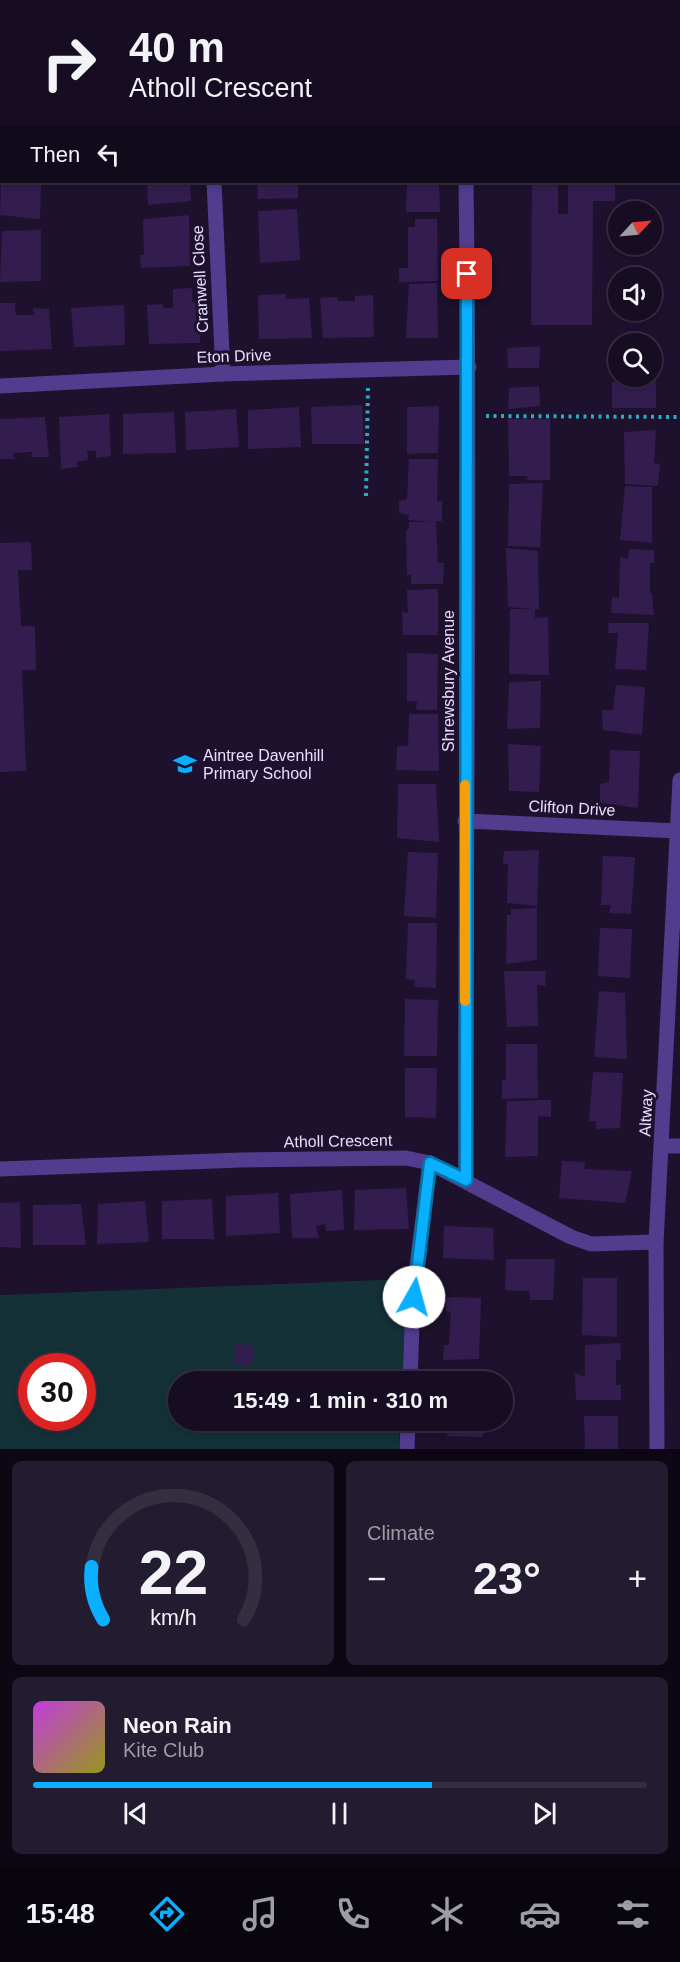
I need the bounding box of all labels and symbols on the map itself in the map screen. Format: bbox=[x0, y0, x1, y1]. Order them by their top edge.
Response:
north arrow bbox=[608, 201, 662, 255]
street label: Cranwell Close bbox=[189, 225, 211, 333]
pin bbox=[441, 248, 492, 299]
street label: Eton Drive bbox=[196, 346, 272, 366]
street label: Shrewsbury Avenue bbox=[440, 610, 457, 752]
place label: Aintree Davenhill Primary School bbox=[203, 747, 324, 782]
school or university icon: Aintree Davenhill Primary School bbox=[172, 751, 198, 777]
street label: Clifton Drive bbox=[528, 797, 616, 819]
street label: Altway bbox=[636, 1089, 656, 1137]
street label: Atholl Crescent bbox=[284, 1132, 393, 1150]
position arrow bbox=[382, 1265, 446, 1329]
speed limit sign: 30 bbox=[18, 1353, 96, 1431]

